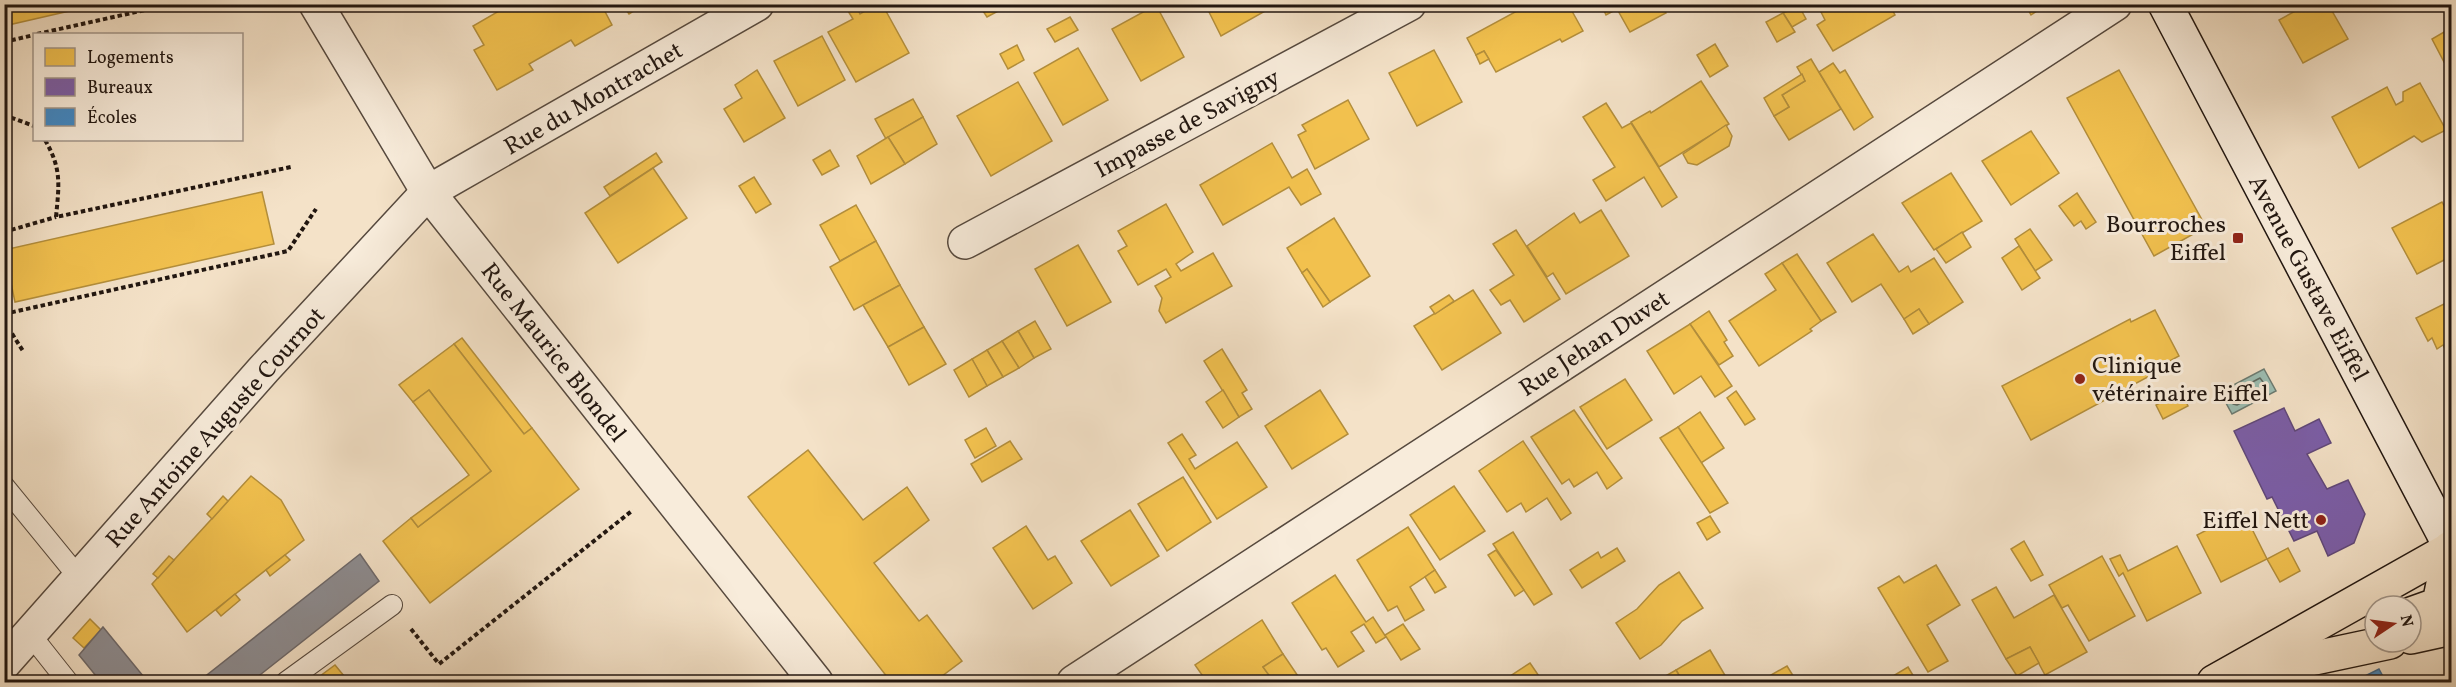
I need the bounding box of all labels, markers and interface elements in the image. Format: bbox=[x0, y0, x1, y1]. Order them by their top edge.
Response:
legend bbox=[33, 33, 243, 141]
street label: Rue du Montrachet bbox=[498, 35, 690, 165]
text: Logements bbox=[87, 46, 174, 71]
street label: Impasse de Savigny bbox=[1090, 62, 1286, 188]
text: Bureaux bbox=[87, 76, 153, 101]
text: Écoles bbox=[87, 106, 137, 131]
street label: Avenue Gustave Eiffel bbox=[2238, 170, 2376, 388]
place label: Bourroches Eiffel bbox=[2106, 209, 2226, 271]
marker: Bourroches Eiffel bbox=[2231, 231, 2245, 245]
street label: Rue Maurice Blondel bbox=[471, 256, 633, 450]
street label: Rue Jehan Duvet bbox=[1513, 283, 1677, 406]
street label: Rue Antoine Auguste Cournot bbox=[99, 300, 334, 556]
place label: Clinique vétérinaire Eiffel bbox=[2092, 350, 2269, 412]
marker: Clinique vétérinaire Eiffel bbox=[2073, 372, 2087, 386]
place label: Eiffel Nett bbox=[2202, 505, 2309, 539]
marker: Eiffel Nett bbox=[2314, 513, 2328, 527]
north arrow bbox=[2363, 594, 2423, 654]
text: N bbox=[2394, 613, 2418, 630]

